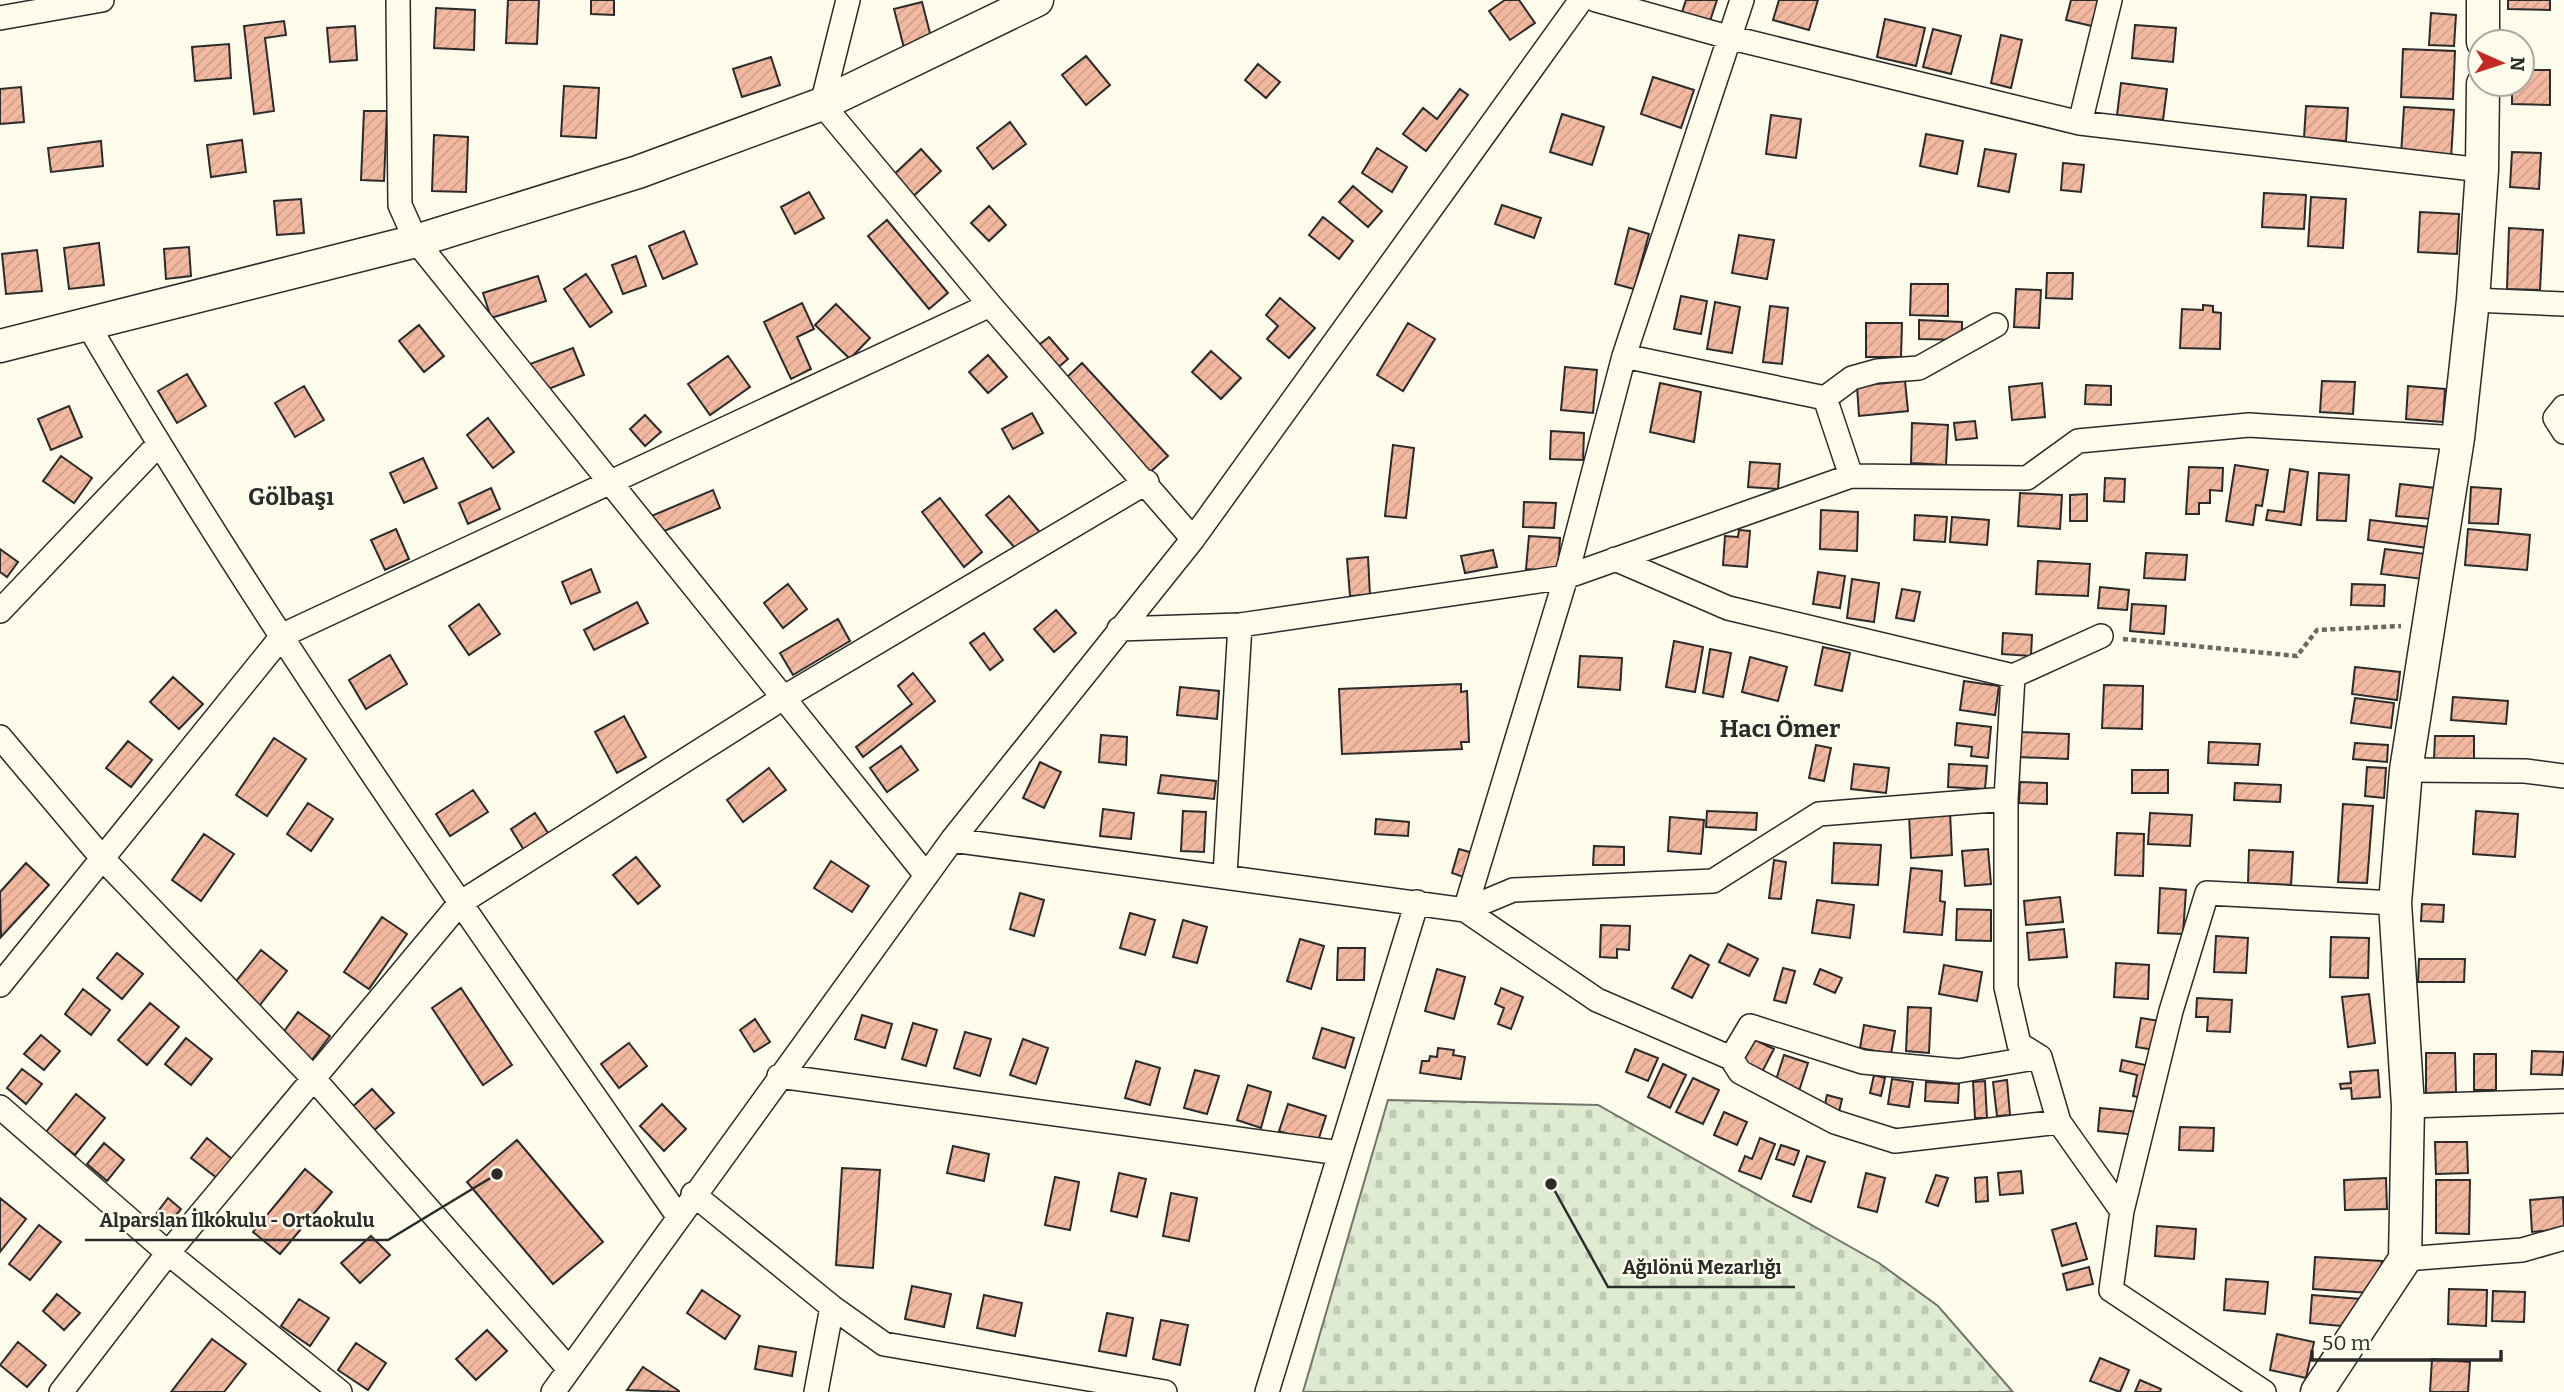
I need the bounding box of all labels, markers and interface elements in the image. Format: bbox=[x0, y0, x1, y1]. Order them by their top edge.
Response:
north arrow bbox=[2466, 28, 2536, 98]
text: N bbox=[2506, 56, 2529, 72]
district label: Gölbaşı bbox=[248, 483, 334, 511]
district label: Hacı Ömer bbox=[1720, 715, 1840, 743]
callout: Alparslan İlkokulu - Ortaokulu bbox=[85, 1200, 388, 1240]
text: Alparslan İlkokulu - Ortaokulu bbox=[100, 1208, 375, 1232]
callout: Ağılönü Mezarlığı bbox=[1608, 1247, 1795, 1287]
text: Ağılönü Mezarlığı bbox=[1623, 1256, 1782, 1279]
scale bar bbox=[2312, 1318, 2501, 1362]
text: 50 m bbox=[2322, 1330, 2371, 1356]

